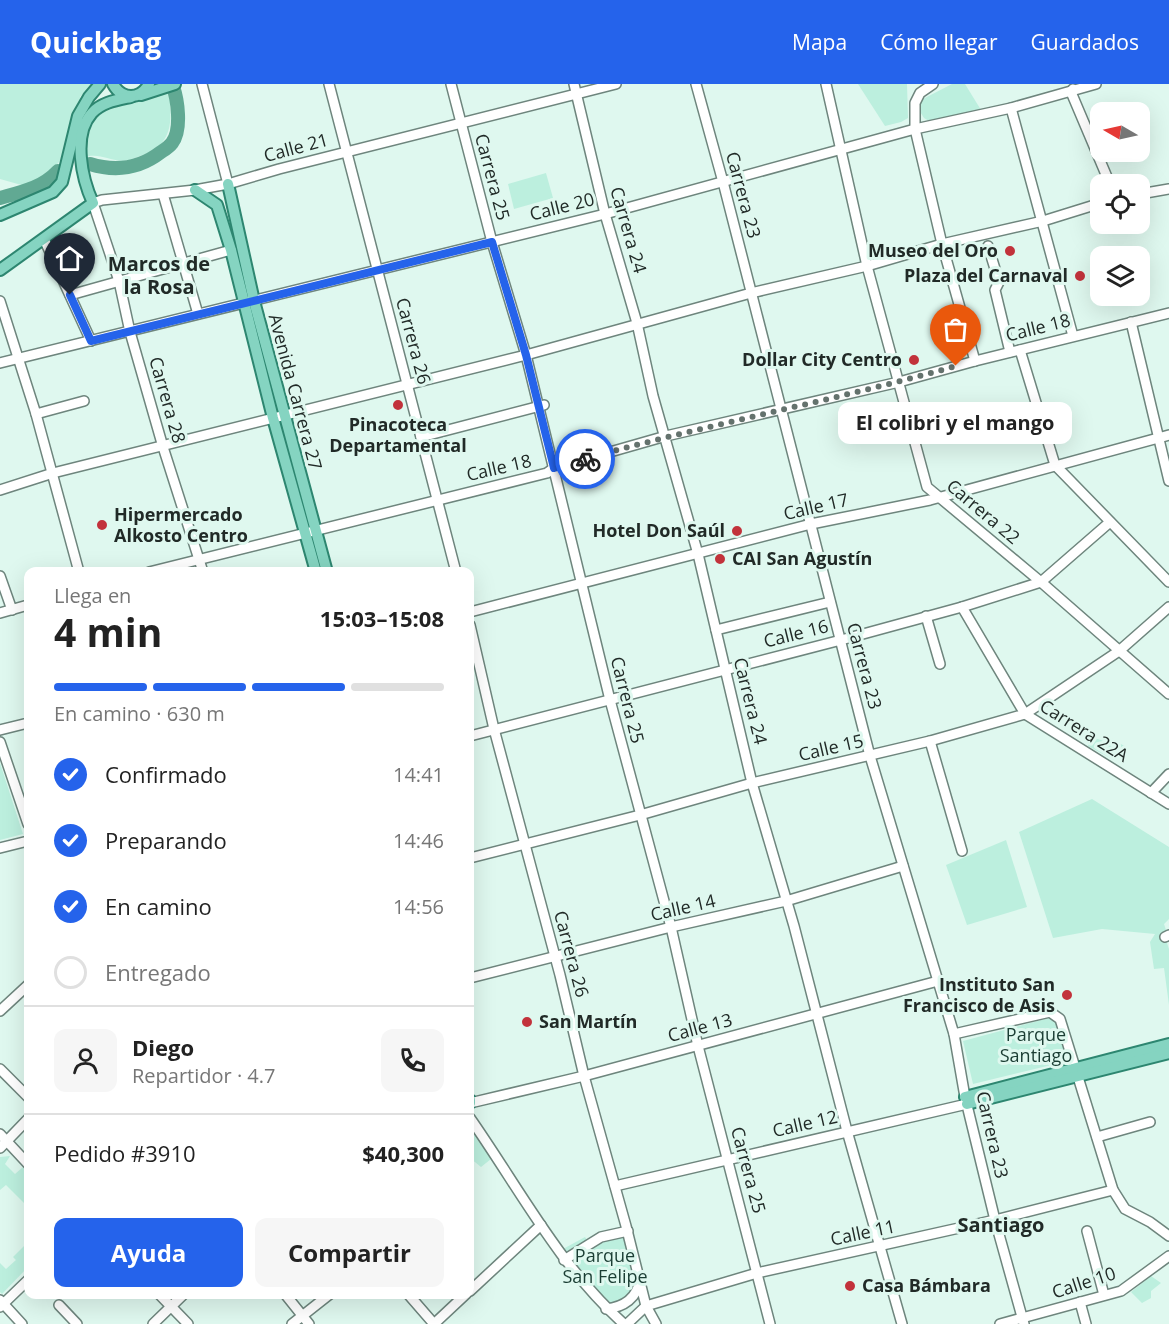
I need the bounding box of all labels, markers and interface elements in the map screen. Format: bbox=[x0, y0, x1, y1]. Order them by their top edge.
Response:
text: Quickbag bbox=[30, 23, 161, 61]
text: Mapa bbox=[792, 28, 847, 56]
text: Cómo llegar bbox=[880, 28, 998, 56]
text: Guardados bbox=[1031, 28, 1139, 56]
north arrow bbox=[1090, 102, 1150, 162]
map controls bbox=[1090, 102, 1150, 306]
street label: Calle 21 bbox=[261, 127, 331, 167]
street label: Carrera 25 bbox=[470, 131, 516, 223]
street label: Carrera 23 bbox=[721, 149, 767, 241]
button: locate bbox=[1090, 174, 1150, 234]
street label: Carrera 24 bbox=[605, 184, 653, 276]
street label: Calle 20 bbox=[527, 186, 597, 226]
pin bbox=[44, 233, 95, 295]
place label: Museo del Oro bbox=[868, 238, 998, 262]
icon: home bbox=[53, 242, 86, 275]
marker: Museo del Oro bbox=[1003, 244, 1017, 258]
button: layers bbox=[1090, 246, 1150, 306]
district label: Marcos de la Rosa bbox=[108, 250, 210, 300]
place label: Plaza del Carnaval bbox=[904, 263, 1068, 287]
marker: Plaza del Carnaval bbox=[1073, 269, 1087, 283]
street label: Carrera 26 bbox=[391, 295, 437, 387]
pin bbox=[930, 304, 981, 366]
street label: Calle 18 bbox=[1003, 307, 1073, 347]
street label: Avenida Carrera 27 bbox=[264, 311, 328, 472]
icon: bag bbox=[939, 313, 972, 346]
place label: Dollar City Centro bbox=[742, 347, 902, 371]
marker: Dollar City Centro bbox=[907, 353, 921, 367]
street label: Carrera 28 bbox=[144, 354, 192, 446]
marker: Pinacoteca Departamental bbox=[391, 398, 405, 412]
callout: El colibri y el mango bbox=[839, 402, 1073, 444]
text: El colibri y el mango bbox=[856, 409, 1054, 436]
place label: Pinacoteca Departamental bbox=[329, 412, 467, 457]
courier bbox=[555, 429, 615, 489]
icon: bike bbox=[569, 443, 602, 476]
street label: Calle 18 bbox=[464, 448, 534, 486]
street label: Carrera 22 bbox=[942, 474, 1025, 549]
street label: Calle 17 bbox=[781, 487, 851, 525]
place label: Hipermercado Alkosto Centro bbox=[114, 502, 248, 547]
marker: Hipermercado Alkosto Centro bbox=[95, 518, 109, 532]
place label: Hotel Don Saúl bbox=[592, 518, 725, 542]
marker: Hotel Don Saúl bbox=[730, 524, 744, 538]
place label: CAI San Agustín bbox=[732, 546, 872, 570]
marker: CAI San Agustín bbox=[713, 552, 727, 566]
text: Llega en bbox=[54, 582, 131, 609]
text: 15:03–15:08 bbox=[320, 603, 444, 633]
text: 4 min bbox=[54, 605, 162, 658]
street label: Calle 16 bbox=[761, 613, 831, 653]
street label: Carrera 23 bbox=[842, 620, 888, 712]
street label: Carrera 25 bbox=[606, 654, 650, 746]
street label: Carrera 24 bbox=[729, 655, 773, 747]
street label: Carrera 22A bbox=[1036, 693, 1134, 767]
text: En camino · 630 m bbox=[54, 700, 225, 727]
street label: Calle 15 bbox=[796, 728, 866, 766]
icon: check bbox=[54, 758, 87, 791]
text: Confirmado bbox=[105, 759, 227, 789]
text: 14:41 bbox=[393, 761, 444, 788]
icon: check bbox=[54, 824, 87, 857]
text: Preparando bbox=[105, 825, 227, 855]
text: 14:46 bbox=[393, 827, 444, 854]
street label: Calle 14 bbox=[648, 888, 718, 926]
icon: check bbox=[54, 890, 87, 923]
text: En camino bbox=[105, 891, 212, 921]
text: 14:56 bbox=[393, 893, 444, 920]
street label: Carrera 26 bbox=[549, 908, 595, 1000]
text: Entregado bbox=[105, 957, 211, 987]
place label: Instituto San Francisco de Asis bbox=[903, 972, 1055, 1017]
marker: Instituto San Francisco de Asis bbox=[1060, 988, 1074, 1002]
street label: Calle 13 bbox=[665, 1007, 735, 1047]
place label: San Martín bbox=[539, 1009, 637, 1033]
marker: San Martín bbox=[520, 1015, 534, 1029]
park label: Parque Santiago bbox=[1000, 1022, 1072, 1067]
button: person bbox=[54, 1029, 117, 1092]
button: phone bbox=[381, 1029, 444, 1092]
text: Diego bbox=[132, 1032, 194, 1062]
text: Repartidor · 4.7 bbox=[132, 1062, 276, 1089]
street label: Carrera 23 bbox=[971, 1089, 1015, 1181]
street label: Calle 12 bbox=[770, 1104, 840, 1142]
street label: Carrera 25 bbox=[726, 1124, 772, 1216]
text: Pedido #3910 bbox=[54, 1138, 196, 1168]
text: $40,300 bbox=[362, 1138, 444, 1168]
district label: Santiago bbox=[958, 1211, 1044, 1238]
street label: Calle 11 bbox=[828, 1213, 897, 1251]
button: Ayuda bbox=[54, 1218, 243, 1287]
button: Compartir bbox=[255, 1218, 444, 1287]
park label: Parque San Felipe bbox=[562, 1243, 648, 1288]
street label: Calle 10 bbox=[1049, 1260, 1119, 1304]
place label: Casa Bámbara bbox=[862, 1273, 991, 1297]
marker: Casa Bámbara bbox=[843, 1279, 857, 1293]

